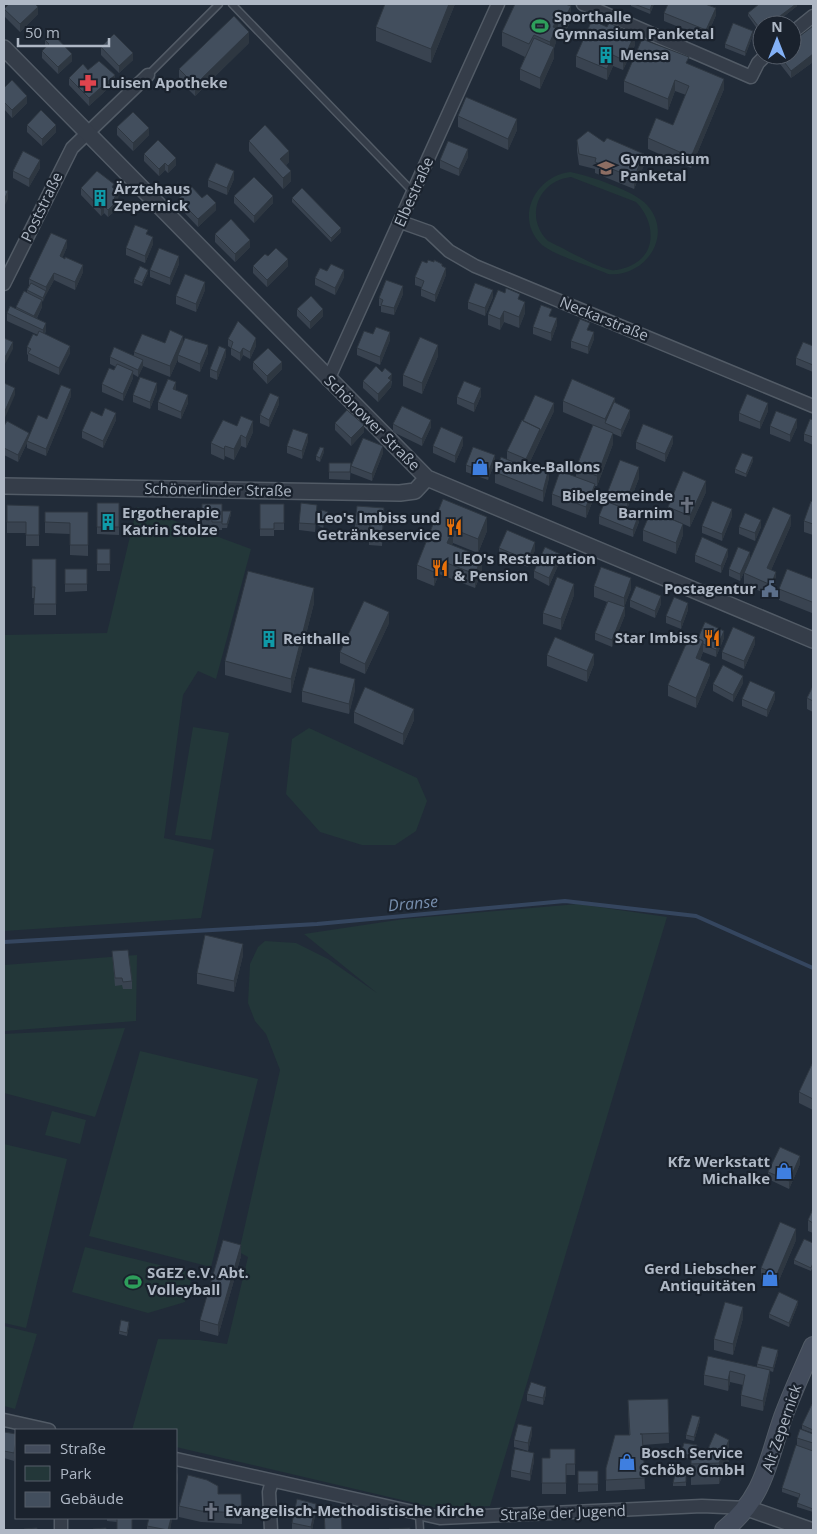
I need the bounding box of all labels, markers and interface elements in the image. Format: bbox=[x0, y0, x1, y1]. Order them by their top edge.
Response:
place label: Sporthalle Gymnasium Panketal bbox=[554, 6, 714, 43]
scale bar bbox=[18, 15, 109, 47]
north arrow bbox=[752, 15, 802, 65]
sports icon: Sporthalle Gymnasium Panketal bbox=[530, 16, 550, 36]
text: N bbox=[771, 17, 783, 36]
text: 50 m bbox=[25, 22, 60, 42]
place label: Mensa bbox=[620, 44, 669, 64]
building icon: Mensa bbox=[596, 45, 616, 65]
place label: Luisen Apotheke bbox=[102, 72, 228, 92]
pharmacy icon: Luisen Apotheke bbox=[78, 73, 98, 93]
place label: Gymnasium Panketal bbox=[620, 148, 710, 185]
street label: Elbestraße bbox=[389, 154, 437, 230]
school or university icon: Gymnasium Panketal bbox=[596, 158, 616, 178]
street label: Poststraße bbox=[16, 168, 67, 245]
place label: Ärztehaus Zepernick bbox=[114, 178, 190, 215]
building icon: Ärztehaus Zepernick bbox=[90, 188, 110, 208]
street label: Neckarstraße bbox=[557, 291, 652, 345]
street label: Schönower Straße bbox=[320, 370, 425, 475]
place label: Panke-Ballons bbox=[494, 456, 600, 476]
shop icon: Panke-Ballons bbox=[470, 457, 490, 477]
street label: Schönerlinder Straße bbox=[144, 478, 292, 500]
place label: Bibelgemeinde Barnim bbox=[562, 485, 673, 522]
church icon: Bibelgemeinde Barnim bbox=[677, 495, 697, 515]
place label: Ergotherapie Katrin Stolze bbox=[122, 502, 219, 539]
place label: Leo's Imbiss und Getränkeservice bbox=[316, 507, 440, 544]
building icon: Ergotherapie Katrin Stolze bbox=[98, 512, 118, 532]
restaurant icon: Leo's Imbiss und Getränkeservice bbox=[444, 517, 464, 537]
place label: LEO's Restauration & Pension bbox=[454, 548, 596, 585]
restaurant icon: LEO's Restauration & Pension bbox=[430, 558, 450, 578]
place label: Postagentur bbox=[664, 578, 756, 598]
public building icon: Postagentur bbox=[760, 579, 780, 599]
place label: Star Imbiss bbox=[615, 627, 698, 647]
place label: Reithalle bbox=[283, 628, 350, 648]
restaurant icon: Star Imbiss bbox=[702, 628, 722, 648]
building icon: Reithalle bbox=[259, 629, 279, 649]
water label: Dranse bbox=[387, 890, 439, 916]
place label: Kfz Werkstatt Michalke bbox=[667, 1151, 770, 1188]
shop icon: Kfz Werkstatt Michalke bbox=[774, 1161, 794, 1181]
place label: Gerd Liebscher Antiquitäten bbox=[644, 1258, 756, 1295]
place label: SGEZ e.V. Abt. Volleyball bbox=[147, 1262, 249, 1299]
shop icon: Gerd Liebscher Antiquitäten bbox=[760, 1268, 780, 1288]
sports icon: SGEZ e.V. Abt. Volleyball bbox=[123, 1272, 143, 1292]
street label: Alt Zepernick bbox=[757, 1381, 805, 1474]
legend bbox=[15, 1429, 178, 1519]
text: Straße bbox=[60, 1438, 106, 1458]
place label: Bosch Service Schöbe GmbH bbox=[641, 1442, 745, 1479]
shop icon: Bosch Service Schöbe GmbH bbox=[617, 1452, 637, 1472]
text: Park bbox=[60, 1463, 91, 1483]
text: Gebäude bbox=[60, 1488, 124, 1508]
place label: Evangelisch-Methodistische Kirche bbox=[225, 1500, 484, 1520]
street label: Straße der Jugend bbox=[500, 1500, 626, 1524]
church icon: Evangelisch-Methodistische Kirche bbox=[201, 1501, 221, 1521]

